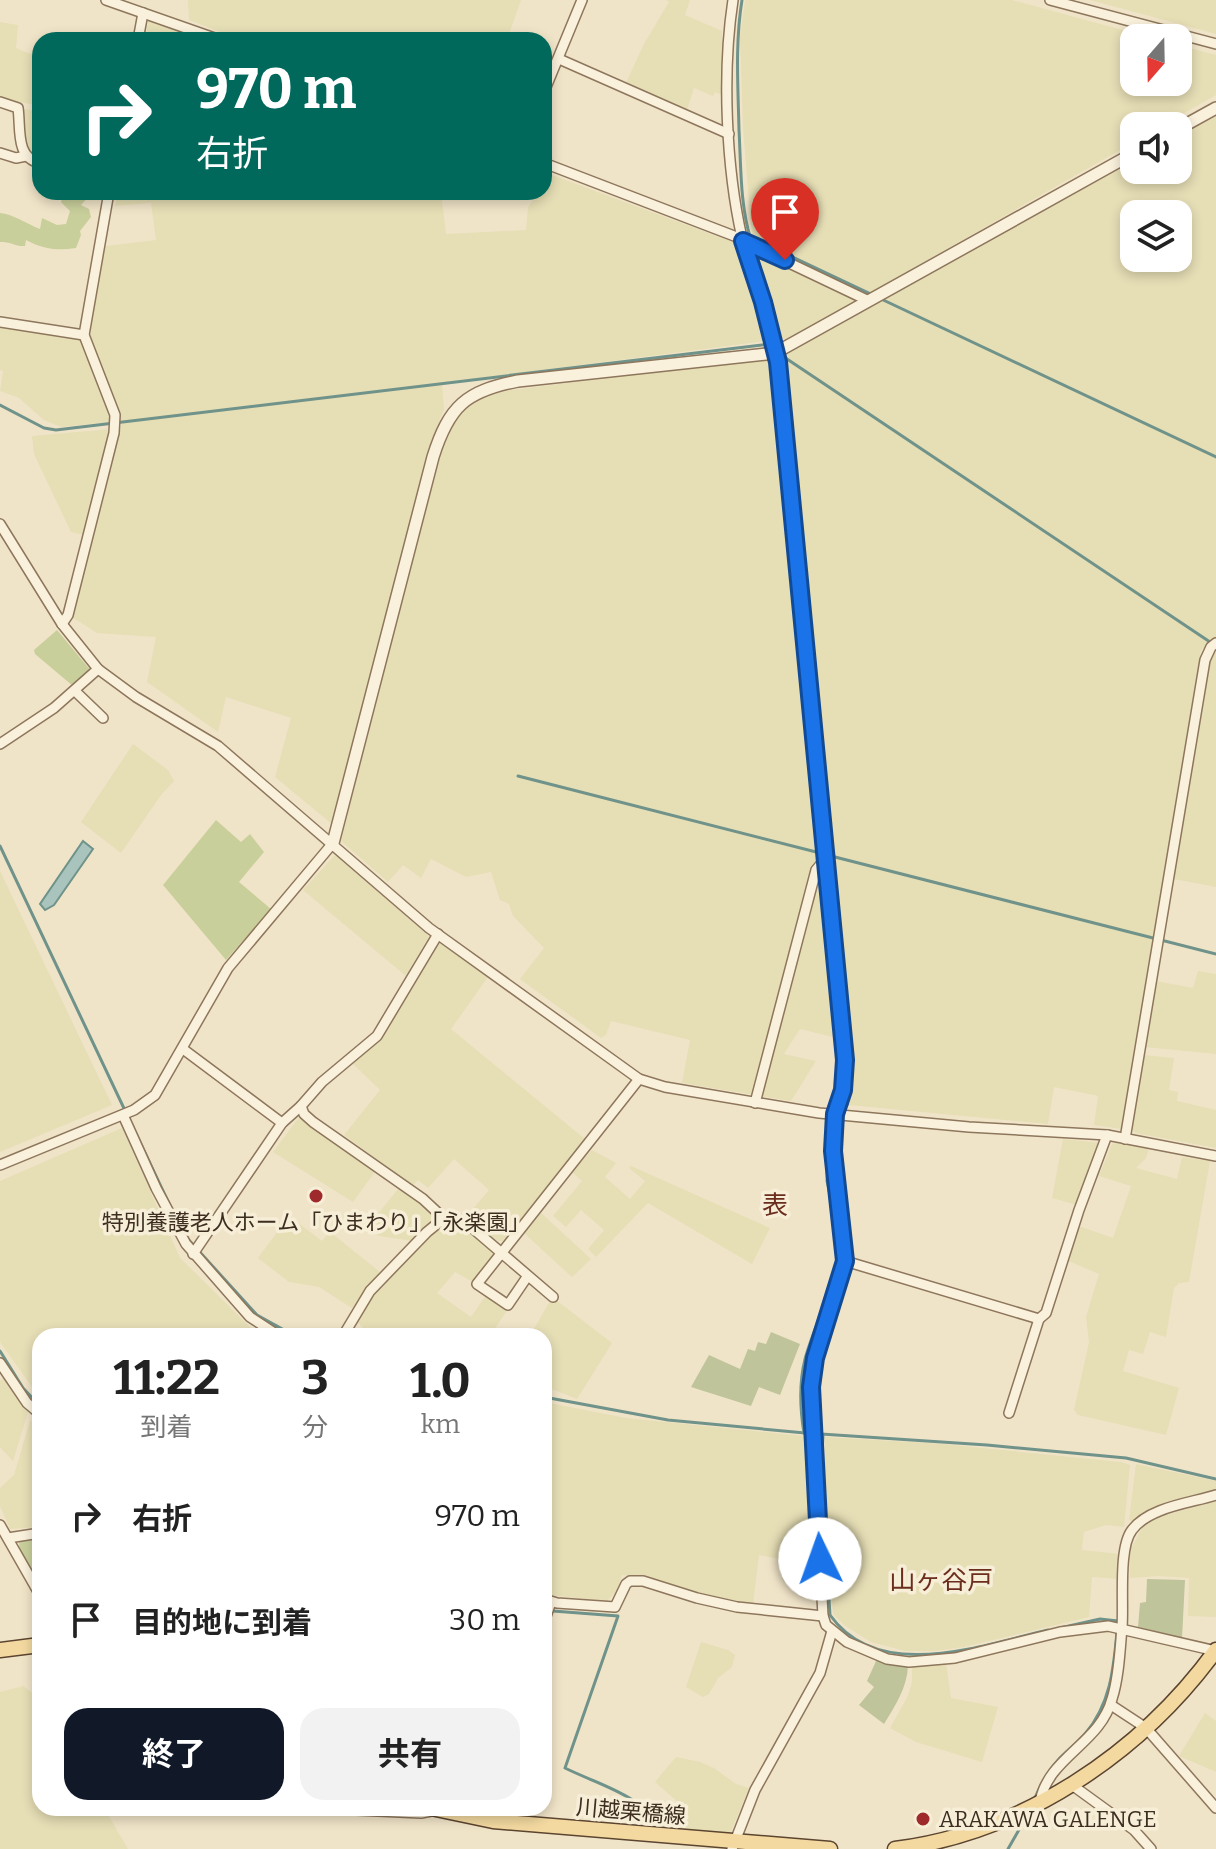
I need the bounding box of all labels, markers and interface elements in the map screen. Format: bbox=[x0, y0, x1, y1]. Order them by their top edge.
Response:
north arrow bbox=[1120, 24, 1192, 96]
map controls bbox=[1120, 24, 1192, 272]
text: 970 m bbox=[196, 56, 357, 123]
icon: right bbox=[64, 64, 168, 168]
button: sound bbox=[1120, 112, 1192, 184]
text: 右折 bbox=[196, 132, 268, 176]
pin bbox=[751, 178, 819, 260]
icon: arrive bbox=[763, 190, 807, 234]
button: layers bbox=[1120, 200, 1192, 272]
marker: 特別養護老人ホーム「ひまわり」「永楽園」 bbox=[307, 1187, 325, 1205]
district label: 表 bbox=[762, 1190, 788, 1221]
place label: 特別養護老人ホーム「ひまわり」「永楽園」 bbox=[102, 1209, 530, 1236]
text: 11:22 bbox=[113, 1349, 220, 1407]
text: 3 bbox=[301, 1349, 329, 1407]
text: 1.0 bbox=[410, 1352, 471, 1410]
text: km bbox=[421, 1409, 460, 1440]
text: 到着 bbox=[141, 1412, 193, 1443]
text: 分 bbox=[302, 1412, 328, 1443]
icon: right bbox=[64, 1494, 108, 1538]
text: 970 m bbox=[435, 1498, 520, 1534]
text: 右折 bbox=[132, 1501, 192, 1537]
position arrow bbox=[778, 1517, 862, 1601]
district label: 山ヶ谷戸 bbox=[889, 1565, 993, 1596]
icon: arrive bbox=[64, 1598, 108, 1642]
text: 30 m bbox=[449, 1602, 520, 1638]
text: 目的地に到着 bbox=[132, 1605, 312, 1641]
button: 終了 bbox=[64, 1708, 284, 1800]
button: 共有 bbox=[300, 1708, 520, 1800]
street label: 川越栗橋線 bbox=[575, 1793, 687, 1830]
place label: ARAKAWA GALENGE bbox=[939, 1806, 1157, 1833]
marker: ARAKAWA GALENGE bbox=[914, 1810, 932, 1828]

